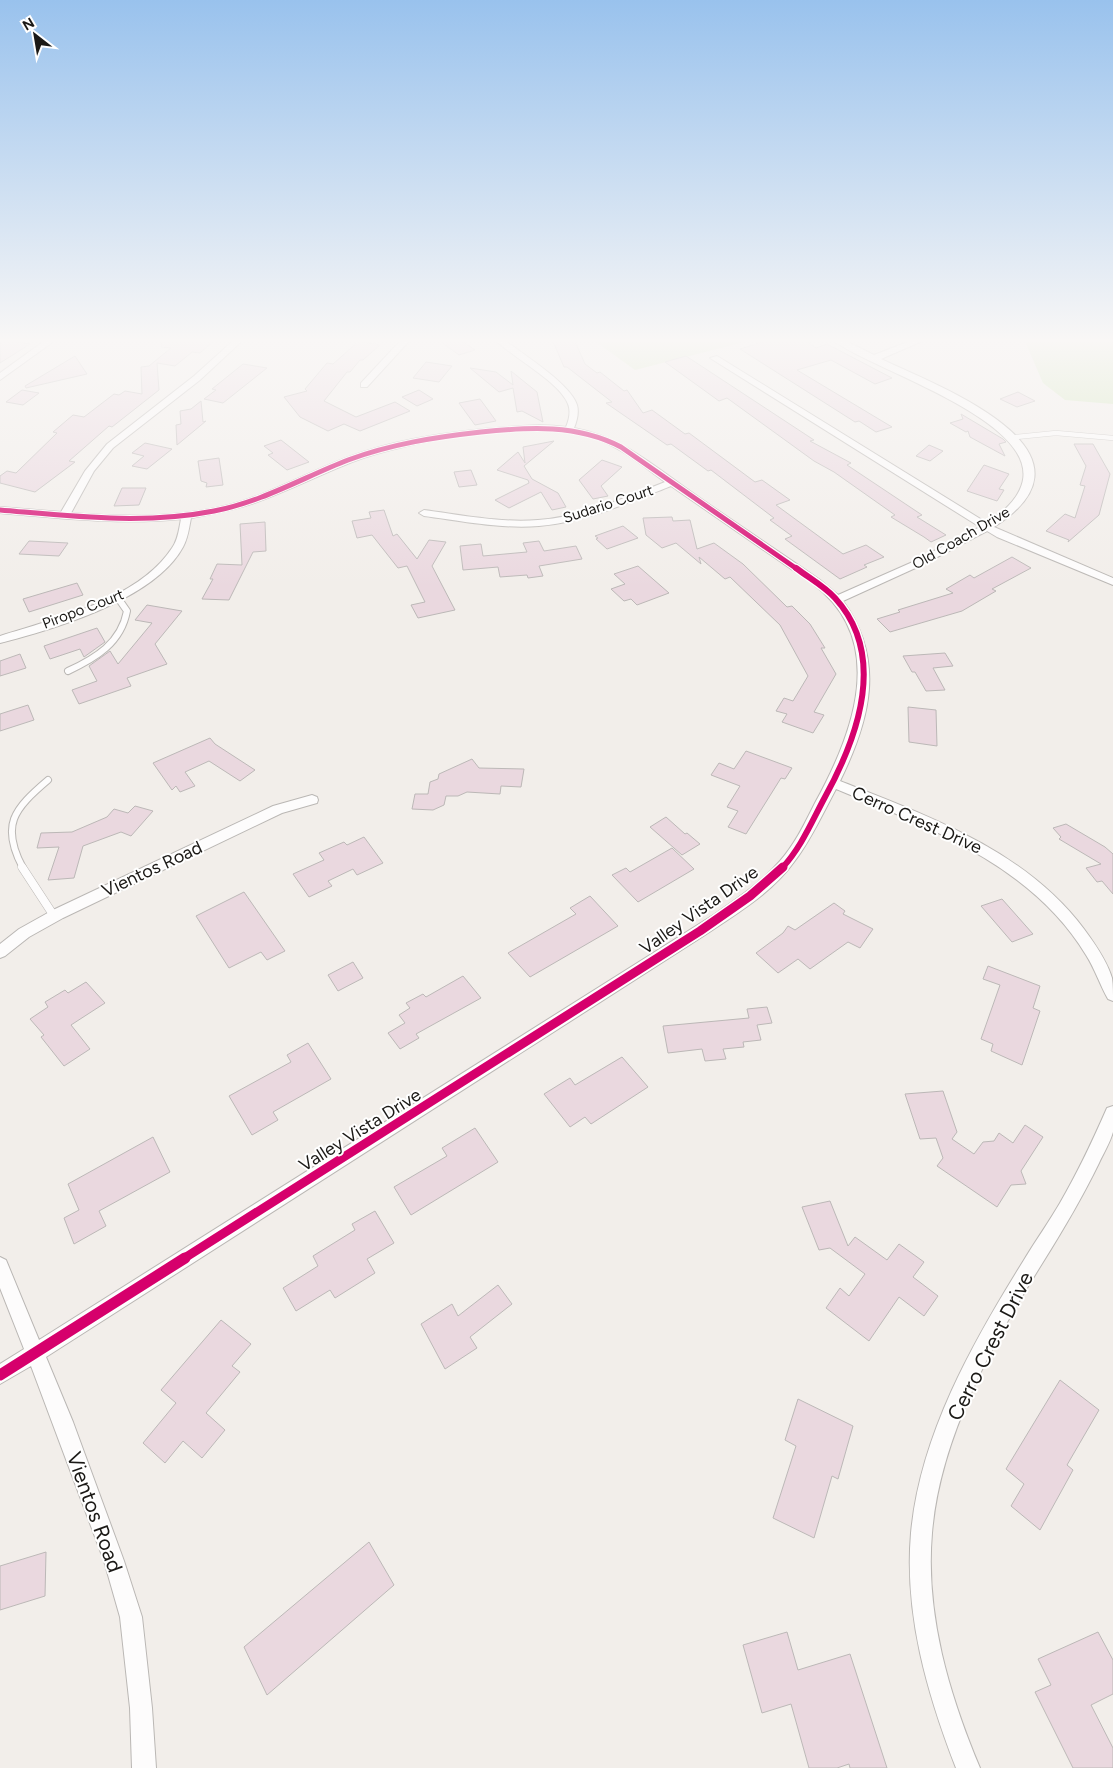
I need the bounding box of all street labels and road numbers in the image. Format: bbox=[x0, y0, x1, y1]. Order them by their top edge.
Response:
street label: Sudario Court bbox=[561, 481, 656, 527]
street label: Old Coach Drive bbox=[909, 503, 1013, 573]
street label: Piropo Court bbox=[40, 585, 127, 633]
street label: Cerro Crest Drive bbox=[849, 781, 986, 859]
street label: Vientos Road bbox=[98, 836, 206, 902]
street label: Valley Vista Drive bbox=[636, 861, 763, 959]
street label: Valley Vista Drive bbox=[295, 1084, 425, 1176]
street label: Cerro Crest Drive bbox=[942, 1268, 1038, 1424]
street label: Vientos Road bbox=[62, 1449, 128, 1575]

